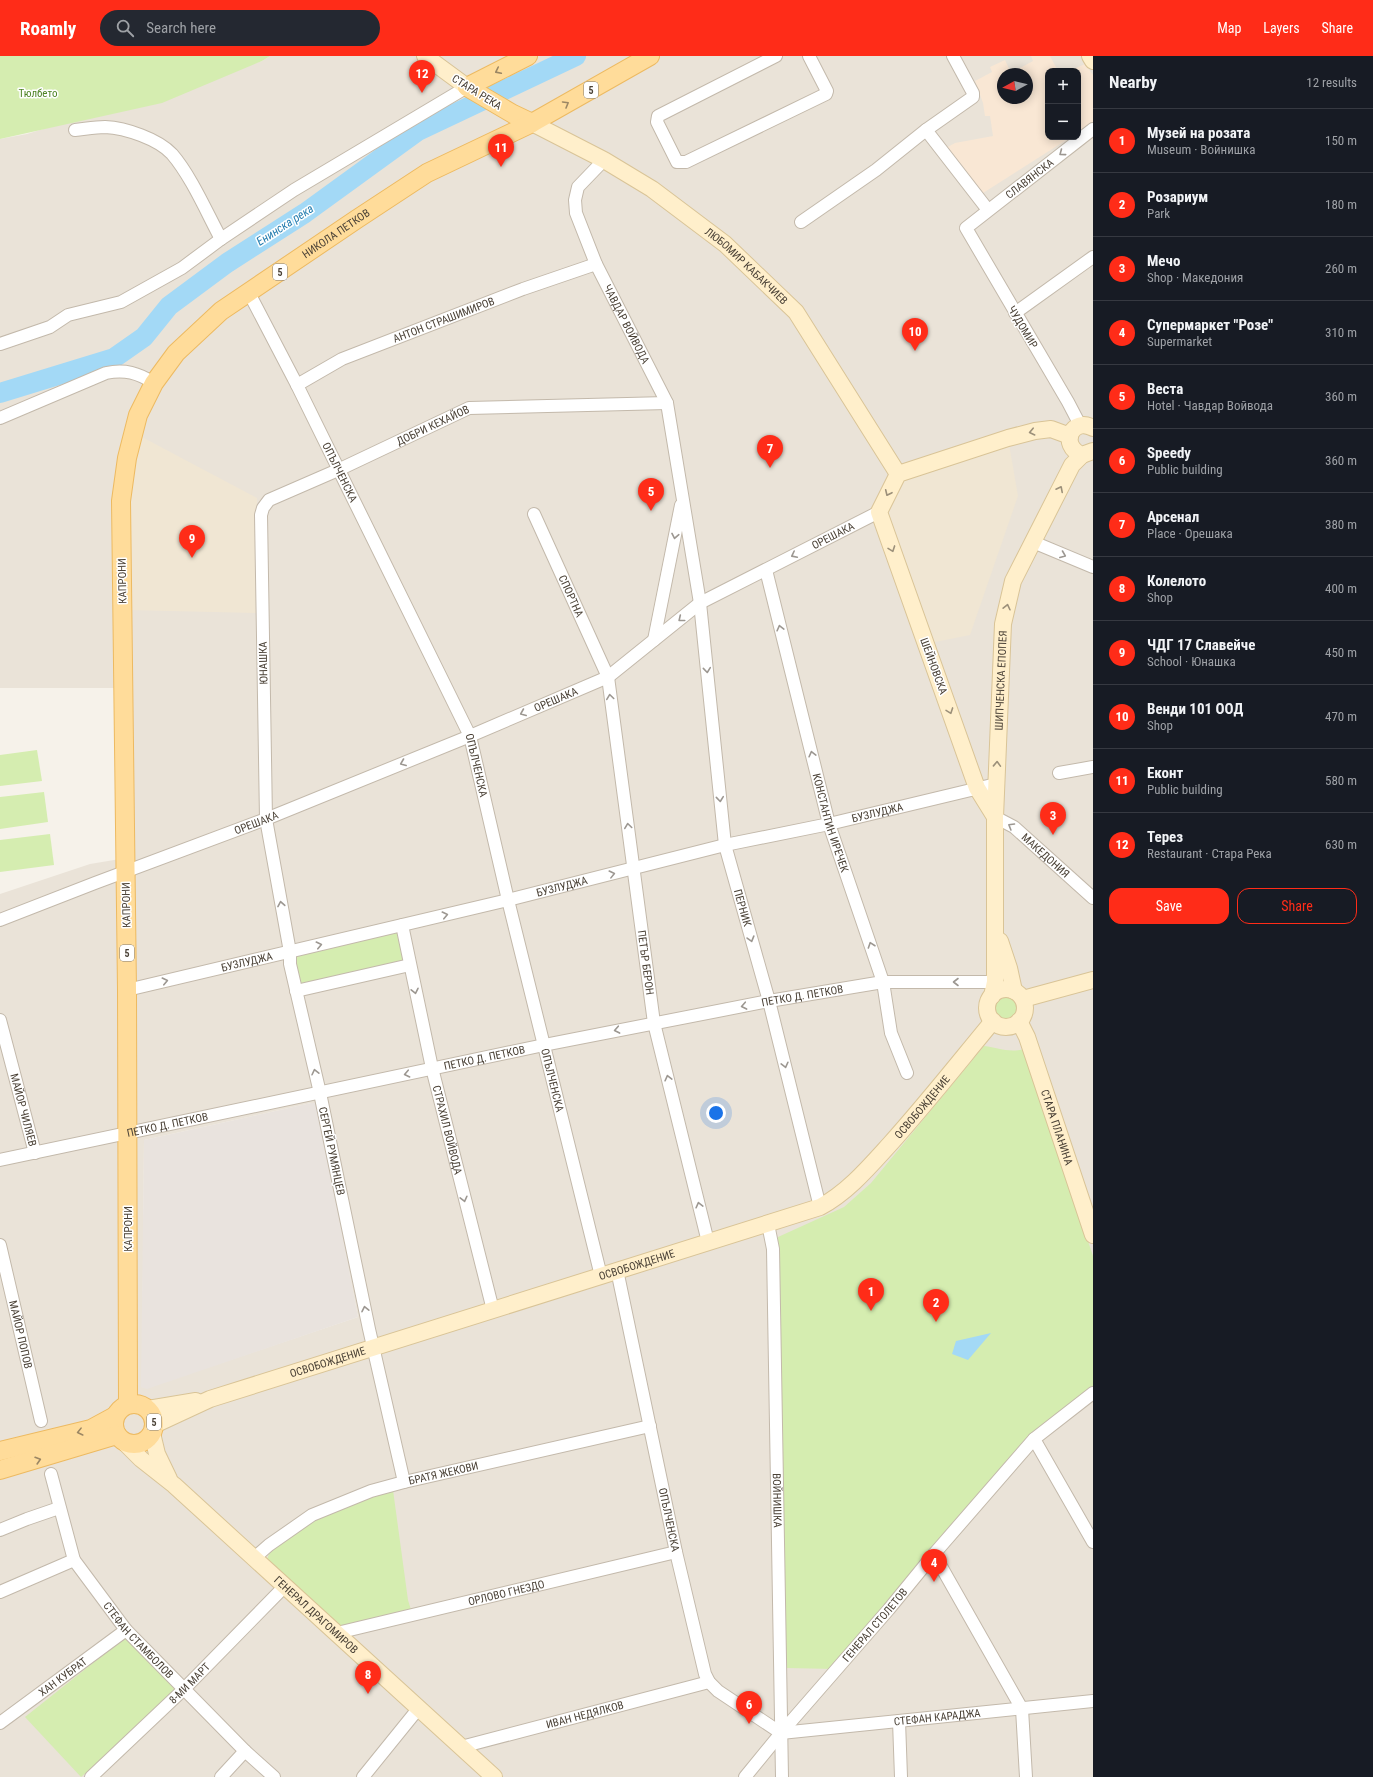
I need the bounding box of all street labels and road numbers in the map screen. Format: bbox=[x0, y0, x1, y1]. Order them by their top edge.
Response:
street label: СТАРА РЕКА bbox=[450, 72, 504, 113]
road number: 5 bbox=[584, 82, 598, 98]
street label: СЛАВЯНСКА bbox=[1003, 156, 1057, 202]
street label: НИКОЛА ПЕТКОВ bbox=[300, 206, 372, 261]
street label: ЛЮБОМИР КАБАКЧИЕВ bbox=[702, 225, 790, 307]
road number: 5 bbox=[273, 264, 287, 280]
street label: ЧАВДАР ВОЙВОДА bbox=[601, 283, 652, 367]
street label: АНТОН СТРАШИМИРОВ bbox=[391, 295, 496, 346]
street label: ЧУДОМИР bbox=[1005, 304, 1040, 351]
street label: ДОБРИ КЕХАЙОВ bbox=[395, 403, 471, 448]
street label: ОПЪЛЧЕНСКА bbox=[319, 440, 360, 505]
street label: ОРЕШАКА bbox=[810, 519, 857, 552]
street label: КАПРОНИ bbox=[116, 558, 129, 604]
street label: СПОРТНА bbox=[556, 573, 586, 620]
street label: ШИПЧЕНСКА ЕПОПЕЯ bbox=[993, 630, 1010, 731]
street label: ШЕЙНОВСКА bbox=[917, 636, 950, 697]
street label: ЮНАШКА bbox=[257, 641, 270, 685]
street label: ОРЕШАКА bbox=[532, 685, 580, 715]
street label: ОПЪЛЧЕНСКА bbox=[463, 732, 490, 799]
street label: КОНСТАНТИН ИРЕЧЕК bbox=[810, 772, 851, 875]
street label: БУЗЛУДЖА bbox=[850, 800, 905, 825]
street label: ОРЕШАКА bbox=[232, 808, 281, 837]
street label: МАКЕДОНИЯ bbox=[1019, 831, 1072, 881]
street label: БУЗЛУДЖА bbox=[535, 874, 590, 900]
street label: КАПРОНИ bbox=[120, 882, 133, 928]
street label: ПЕРНИК bbox=[731, 888, 754, 929]
street label: ПЕТЪР БЕРОН bbox=[635, 929, 656, 996]
road number: 5 bbox=[120, 945, 134, 961]
street label: БУЗЛУДЖА bbox=[220, 950, 274, 975]
street label: ПЕТКО Д. ПЕТКОВ bbox=[760, 983, 844, 1009]
street label: ПЕТКО Д. ПЕТКОВ bbox=[443, 1043, 526, 1073]
street label: ОПЪЛЧЕНСКА bbox=[538, 1047, 566, 1114]
street label: МАЙОР ЧИЛЯЕВ bbox=[7, 1072, 39, 1148]
street label: ОСВОБОЖДЕНИЕ bbox=[892, 1072, 953, 1141]
street label: СТРАХИЛ ВОЙВОДА bbox=[430, 1084, 465, 1177]
street label: СТАРА ПЛАНИНА bbox=[1038, 1088, 1075, 1168]
street label: СЕРГЕЙ РУМЯНЦЕВ bbox=[316, 1106, 347, 1196]
street label: ПЕТКО Д. ПЕТКОВ bbox=[126, 1110, 209, 1140]
street label: КАПРОНИ bbox=[122, 1206, 135, 1252]
street label: ОСВОБОЖДЕНИЕ bbox=[597, 1247, 677, 1283]
street label: МАЙОР ПОПОВ bbox=[6, 1299, 35, 1370]
street label: ОСВОБОЖДЕНИЕ bbox=[288, 1344, 368, 1380]
road number: 5 bbox=[147, 1414, 161, 1430]
street label: БРАТЯ ЖЕКОВИ bbox=[407, 1459, 480, 1488]
street label: ВОЙНИШКА bbox=[770, 1473, 784, 1529]
street label: ОПЪЛЧЕНСКА bbox=[656, 1487, 682, 1553]
street label: ГЕНЕРАЛ ДРАГОМИРОВ bbox=[271, 1574, 360, 1657]
street label: ОРЛОВО ГНЕЗДО bbox=[467, 1578, 546, 1608]
street label: ГЕНЕРАЛ СТОЛЕТОВ bbox=[840, 1586, 910, 1665]
street label: СТЕФАН СТАМБОЛОВ bbox=[100, 1600, 176, 1681]
street label: ХАН КУБРАТ bbox=[36, 1655, 90, 1699]
street label: 8-МИ МАРТ bbox=[167, 1660, 213, 1707]
street label: ИВАН НЕДЯЛКОВ bbox=[545, 1699, 625, 1731]
street label: СТЕФАН КАРАДЖА bbox=[893, 1707, 982, 1728]

